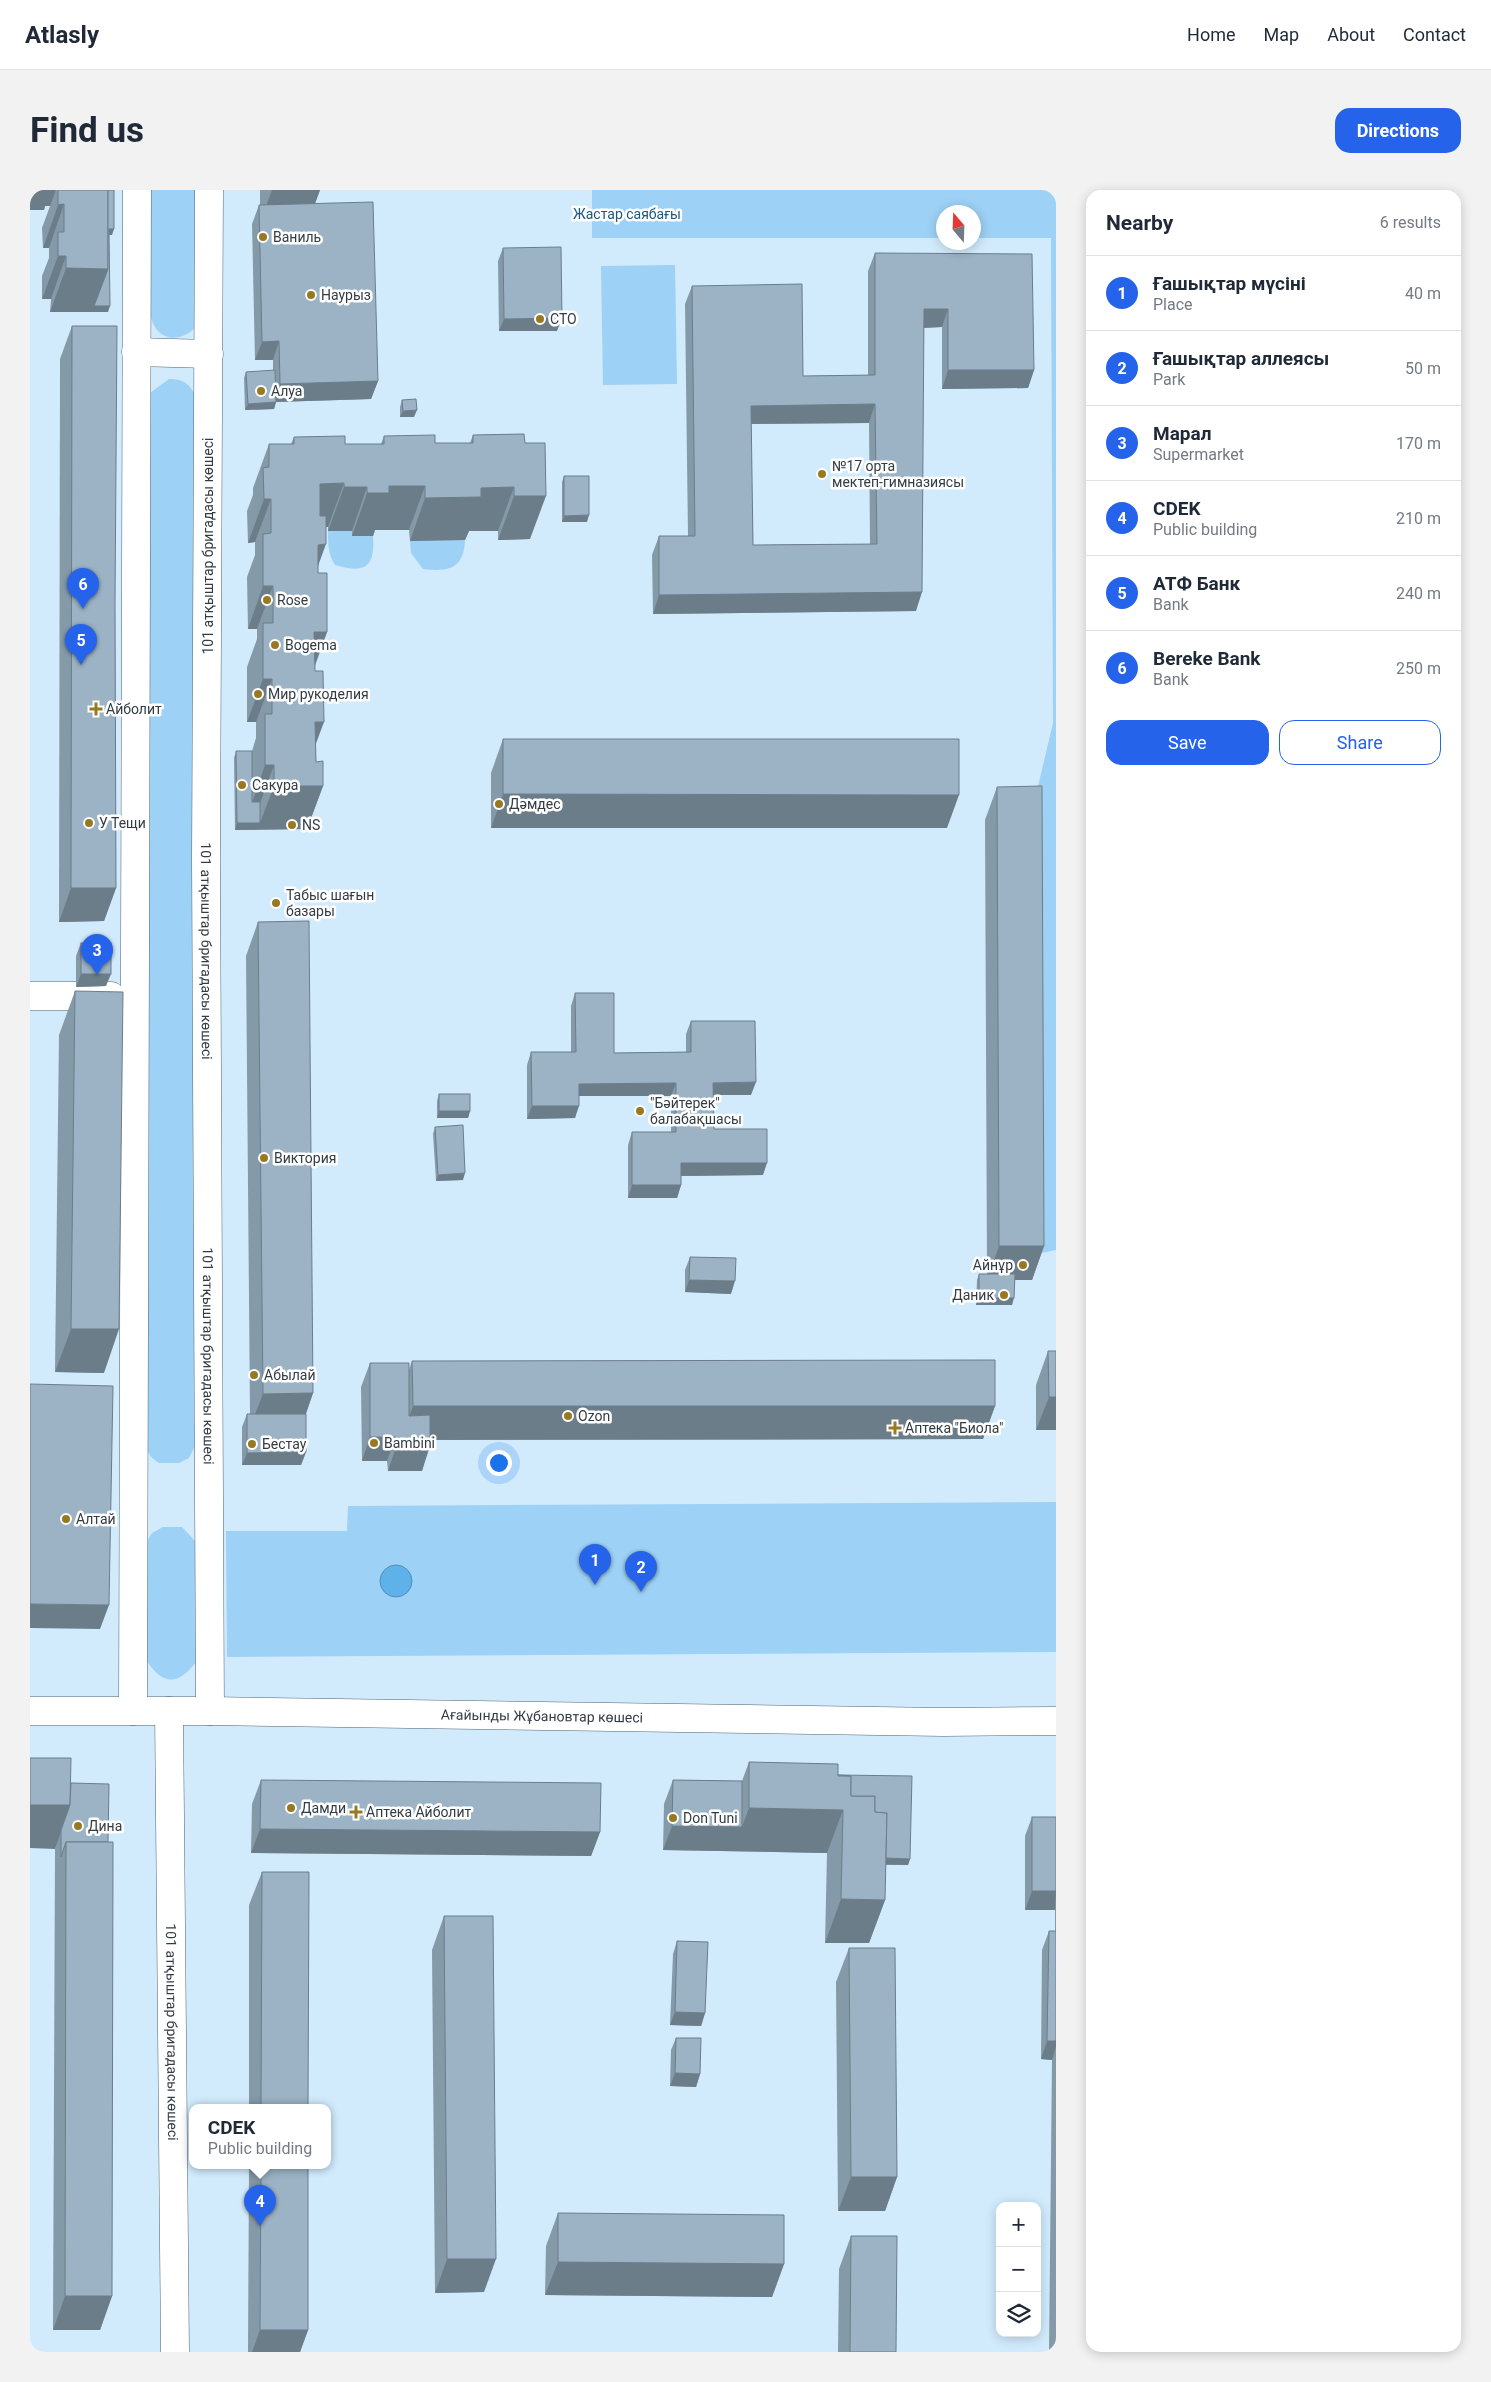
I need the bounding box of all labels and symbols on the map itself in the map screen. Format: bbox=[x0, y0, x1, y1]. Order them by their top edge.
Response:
north arrow bbox=[936, 205, 981, 250]
park label: Жастар саябағы bbox=[573, 206, 681, 222]
place label: Ваниль bbox=[273, 229, 321, 245]
marker: Ваниль bbox=[257, 231, 269, 243]
place label: Наурыз bbox=[321, 287, 371, 303]
marker: Наурыз bbox=[305, 289, 317, 301]
place label: СТО bbox=[550, 311, 577, 327]
marker: СТО bbox=[534, 313, 546, 325]
place label: Алуа bbox=[271, 383, 303, 399]
marker: Алуа bbox=[255, 385, 267, 397]
street label: 101 атқыштар бригадасы көшесі bbox=[200, 437, 216, 655]
place label: №17 орта мектеп-гимназиясы bbox=[832, 458, 964, 490]
marker: №17 орта мектеп-гимназиясы bbox=[816, 468, 828, 480]
pin: 6 bbox=[67, 568, 99, 609]
place label: Rose bbox=[277, 592, 308, 608]
marker: Rose bbox=[261, 594, 273, 606]
pin: 5 bbox=[65, 624, 97, 665]
place label: Bogema bbox=[285, 637, 337, 653]
marker: Bogema bbox=[269, 639, 281, 651]
place label: Мир рукоделия bbox=[268, 686, 369, 702]
marker: Мир рукоделия bbox=[252, 688, 264, 700]
place label: Айболит bbox=[106, 701, 162, 717]
marker: Айболит bbox=[90, 703, 102, 715]
place label: Сакура bbox=[252, 777, 298, 793]
marker: Сакура bbox=[236, 779, 248, 791]
place label: Дәмдес bbox=[509, 796, 561, 812]
marker: Дәмдес bbox=[493, 798, 505, 810]
place label: У Тещи bbox=[99, 815, 146, 831]
marker: У Тещи bbox=[83, 817, 95, 829]
place label: NS bbox=[302, 817, 320, 833]
marker: NS bbox=[286, 819, 298, 831]
street label: 101 атқыштар бригадасы көшесі bbox=[198, 842, 215, 1060]
place label: Табыс шағын базары bbox=[286, 887, 374, 919]
marker: Табыс шағын базары bbox=[270, 897, 282, 909]
pin: 3 bbox=[81, 934, 113, 975]
place label: "Бәйтерек" балабақшасы bbox=[650, 1095, 742, 1127]
marker: "Бәйтерек" балабақшасы bbox=[634, 1105, 646, 1117]
place label: Виктория bbox=[274, 1150, 336, 1166]
marker: Виктория bbox=[258, 1152, 270, 1164]
street label: 101 атқыштар бригадасы көшесі bbox=[200, 1247, 217, 1465]
place label: Айнұр bbox=[973, 1257, 1013, 1273]
marker: Айнұр bbox=[1017, 1259, 1029, 1271]
place label: Даник bbox=[952, 1287, 994, 1303]
marker: Даник bbox=[998, 1289, 1010, 1301]
place label: Абылай bbox=[264, 1367, 316, 1383]
marker: Абылай bbox=[248, 1369, 260, 1381]
place label: Ozon bbox=[578, 1408, 610, 1424]
marker: Ozon bbox=[562, 1410, 574, 1422]
place label: Аптека "Биола" bbox=[905, 1420, 1003, 1436]
marker: Аптека "Биола" bbox=[889, 1422, 901, 1434]
place label: Bambini bbox=[384, 1435, 435, 1451]
place label: Бестау bbox=[262, 1436, 307, 1452]
marker: Bambini bbox=[368, 1437, 380, 1449]
marker: Бестау bbox=[246, 1438, 258, 1450]
your location bbox=[486, 1450, 512, 1476]
place label: Алтай bbox=[76, 1511, 116, 1527]
marker: Алтай bbox=[60, 1513, 72, 1525]
pin: 1 bbox=[579, 1544, 611, 1585]
pin: 2 bbox=[625, 1551, 657, 1592]
street label: Ағайынды Жұбановтар көшесі bbox=[441, 1706, 643, 1725]
place label: Дамди bbox=[301, 1800, 346, 1816]
marker: Дамди bbox=[285, 1802, 297, 1814]
place label: Аптека Айболит bbox=[366, 1804, 471, 1820]
marker: Аптека Айболит bbox=[350, 1806, 362, 1818]
place label: Don Tuni bbox=[683, 1810, 738, 1826]
marker: Don Tuni bbox=[667, 1812, 679, 1824]
place label: Дина bbox=[88, 1818, 122, 1834]
marker: Дина bbox=[72, 1820, 84, 1832]
street label: 101 атқыштар бригадасы көшесі bbox=[163, 1923, 181, 2141]
pin: 4 bbox=[244, 2185, 276, 2226]

